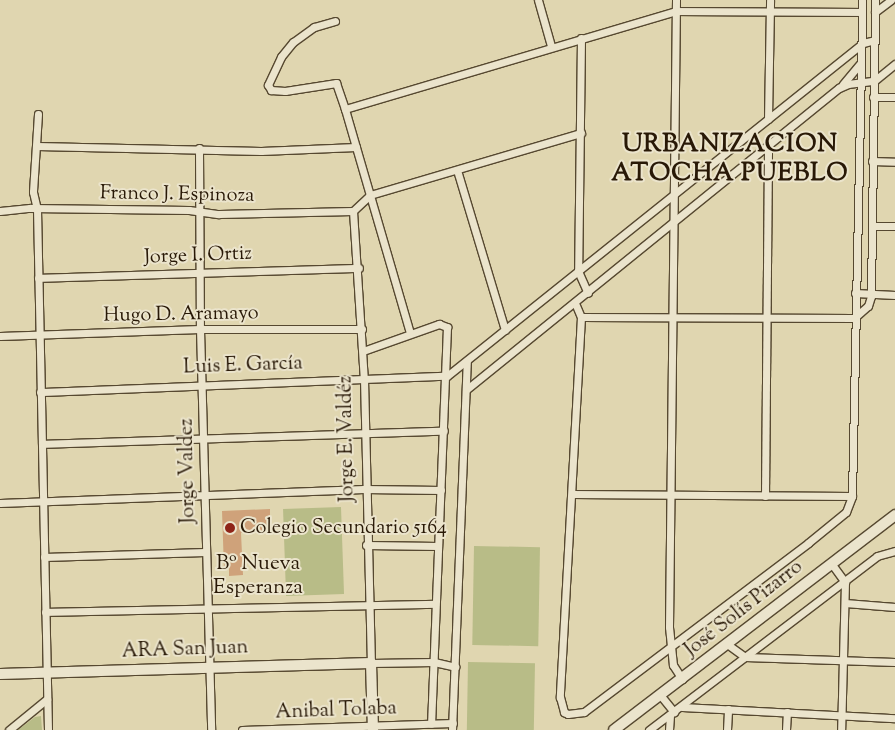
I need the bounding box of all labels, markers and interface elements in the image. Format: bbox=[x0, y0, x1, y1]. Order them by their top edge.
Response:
district label: URBANIZACION ATOCHA PUEBLO bbox=[610, 131, 850, 190]
street label: Franco J. Espinoza bbox=[100, 182, 254, 208]
street label: Jorge I. Ortiz bbox=[144, 242, 252, 270]
street label: Hugo D. Aramayo bbox=[103, 302, 259, 328]
street label: Luis E. García bbox=[183, 352, 303, 380]
street label: Jorge E. Valdéz bbox=[334, 376, 360, 502]
street label: Jorge Valdez bbox=[175, 418, 201, 524]
place label: Colegio Secundario 5164 bbox=[240, 516, 447, 540]
marker: Colegio Secundario 5164 bbox=[224, 522, 236, 534]
district label: Bº Nueva Esperanza bbox=[207, 551, 309, 601]
street label: José Solís Pizarro bbox=[680, 555, 808, 663]
street label: ARA San Juan bbox=[121, 636, 249, 664]
street label: Anibal Tolaba bbox=[275, 697, 397, 725]

